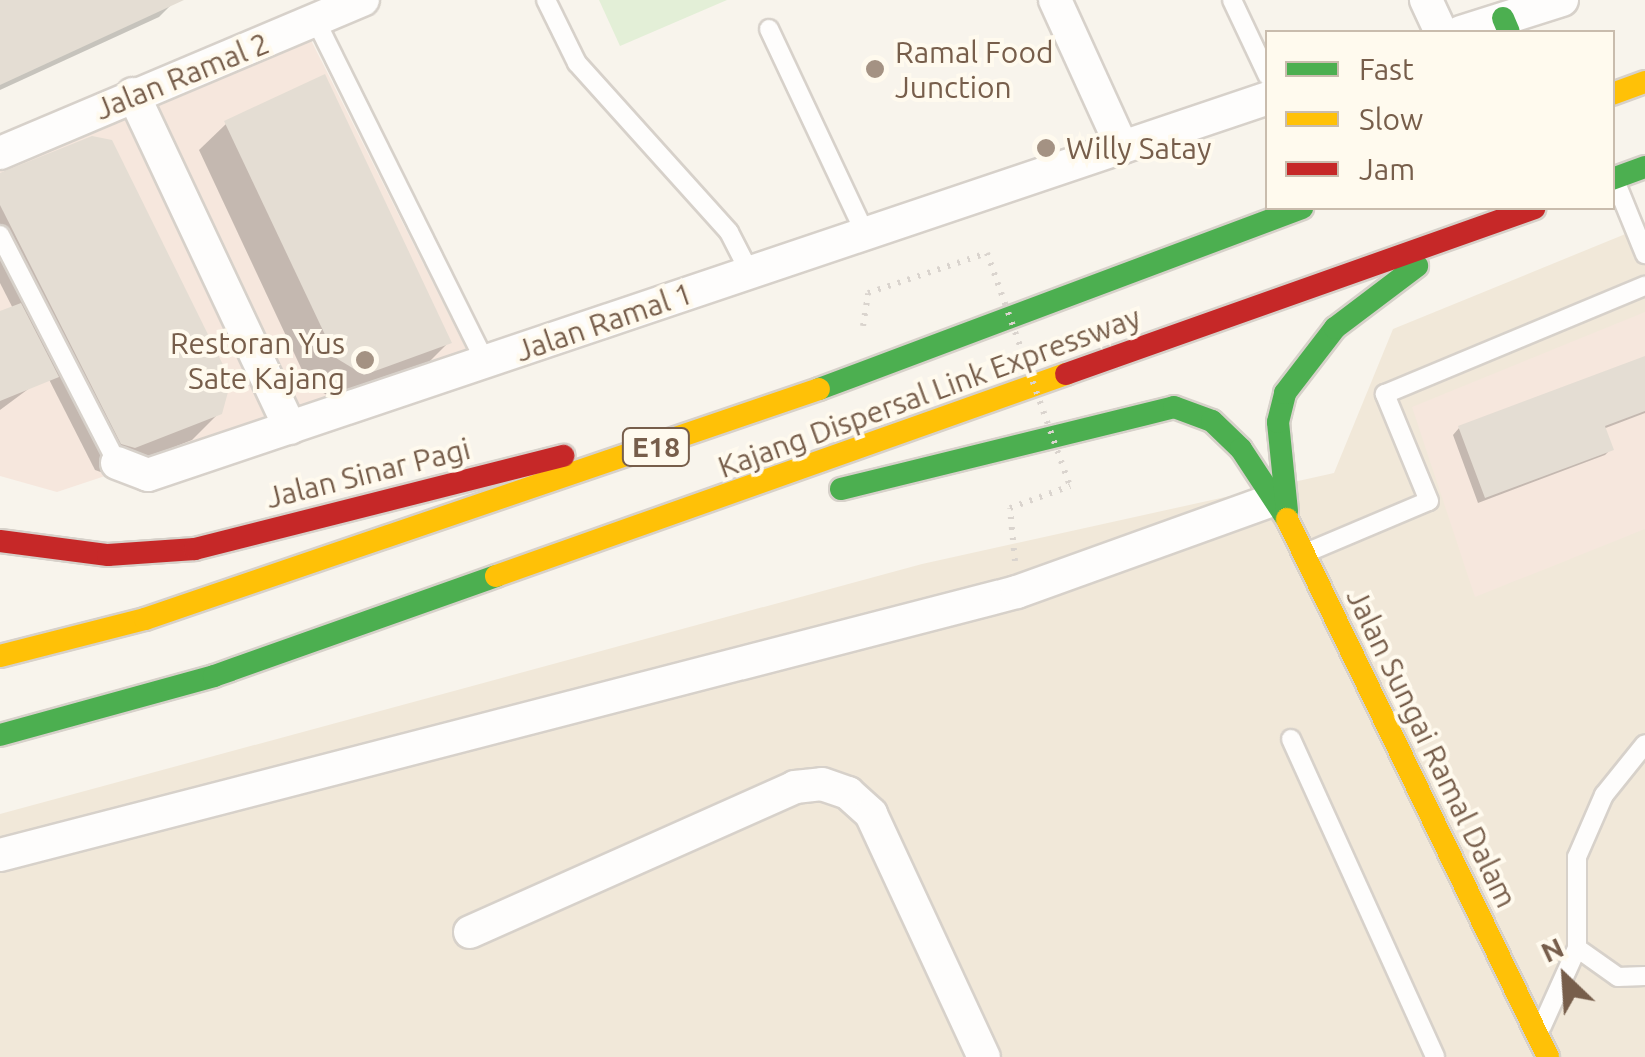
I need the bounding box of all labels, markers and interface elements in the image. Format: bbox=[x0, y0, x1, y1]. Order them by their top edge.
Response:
street label: Jalan Ramal 2 bbox=[90, 25, 274, 127]
legend bbox=[1265, 30, 1615, 210]
place label: Ramal Food Junction bbox=[895, 34, 1053, 104]
text: Fast bbox=[1359, 52, 1414, 86]
marker: Ramal Food Junction bbox=[864, 58, 886, 80]
text: Slow bbox=[1359, 102, 1423, 136]
place label: Willy Satay bbox=[1066, 130, 1211, 166]
marker: Willy Satay bbox=[1035, 137, 1057, 159]
text: Jam bbox=[1359, 152, 1415, 186]
street label: Jalan Ramal 1 bbox=[511, 275, 697, 369]
street label: Kajang Dispersal Link Expressway bbox=[713, 299, 1145, 485]
place label: Restoran Yus Sate Kajang bbox=[170, 325, 345, 396]
marker: Restoran Yus Sate Kajang bbox=[354, 349, 376, 371]
road number: E18 bbox=[621, 424, 691, 470]
street label: Jalan Sinar Pagi bbox=[262, 430, 474, 516]
street label: Jalan Sungai Ramal Dalam bbox=[1339, 583, 1525, 913]
north arrow bbox=[1515, 927, 1615, 1027]
text: N bbox=[1536, 931, 1568, 968]

